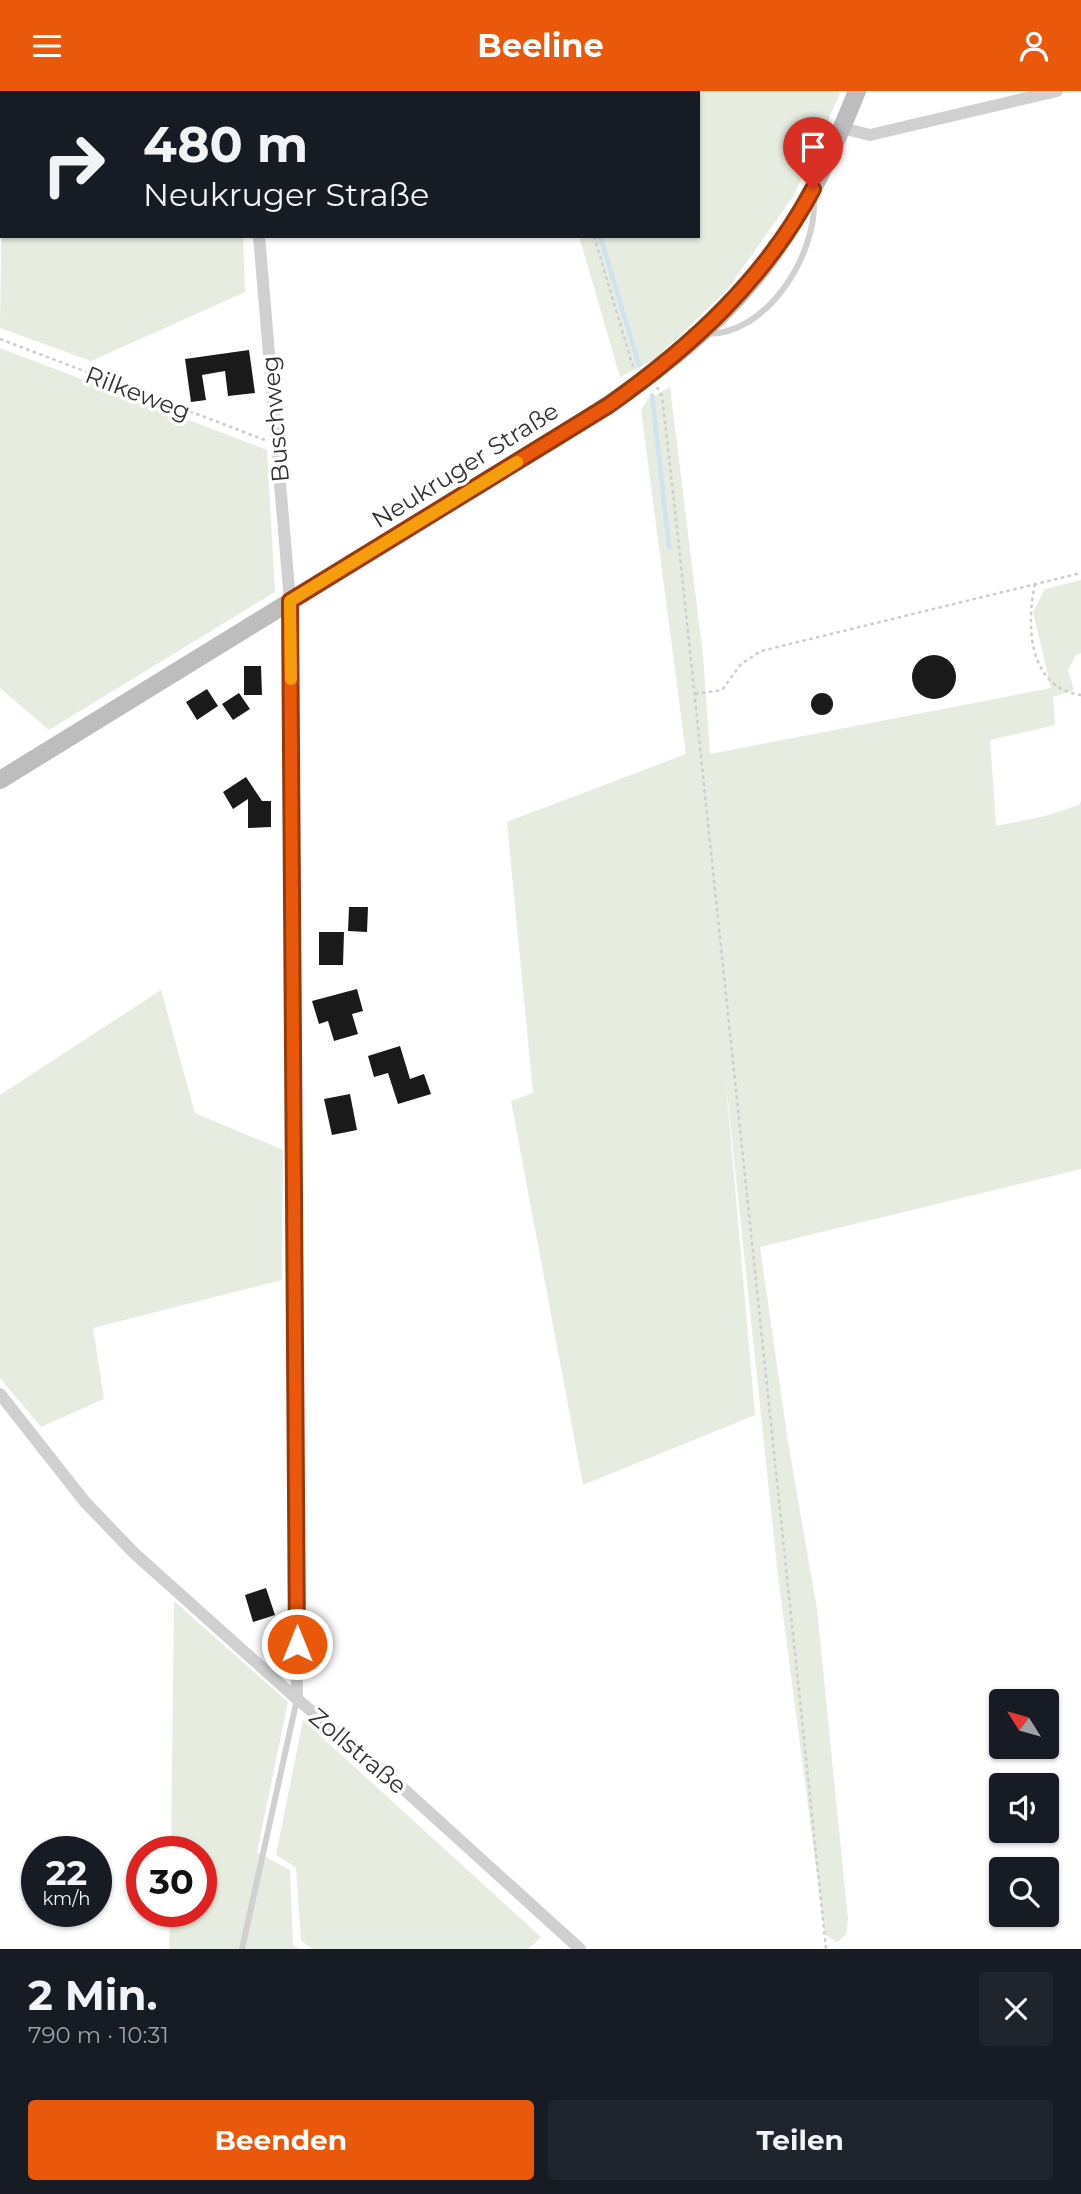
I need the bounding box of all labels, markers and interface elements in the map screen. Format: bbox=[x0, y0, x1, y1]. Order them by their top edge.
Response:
text: Beeline bbox=[477, 26, 604, 65]
icon: menu bbox=[28, 27, 66, 65]
icon: person bbox=[1015, 27, 1053, 65]
text: 480 m bbox=[143, 115, 308, 174]
pin bbox=[783, 117, 843, 189]
icon: right bbox=[28, 119, 119, 210]
icon: arrive bbox=[794, 128, 832, 166]
text: Neukruger Straße bbox=[143, 175, 429, 214]
street label: Buschweg bbox=[255, 355, 295, 483]
street label: Rilkeweg bbox=[81, 360, 195, 426]
street label: Neukruger Straße bbox=[366, 396, 564, 534]
position arrow bbox=[260, 1607, 334, 1681]
north arrow bbox=[989, 1689, 1059, 1759]
map controls bbox=[989, 1689, 1059, 1927]
street label: Zollstraße bbox=[303, 1702, 413, 1800]
button: sound bbox=[989, 1773, 1059, 1843]
speed limit sign: 30 bbox=[126, 1836, 217, 1927]
text: 22 bbox=[46, 1851, 87, 1894]
button: search bbox=[989, 1857, 1059, 1927]
text: km/h bbox=[42, 1888, 91, 1910]
text: 2 Min. bbox=[28, 1969, 157, 2021]
button: close bbox=[979, 1972, 1053, 2046]
text: 790 m · 10:31 bbox=[28, 2021, 169, 2049]
button: Beenden bbox=[28, 2100, 534, 2180]
button: Teilen bbox=[548, 2100, 1053, 2180]

